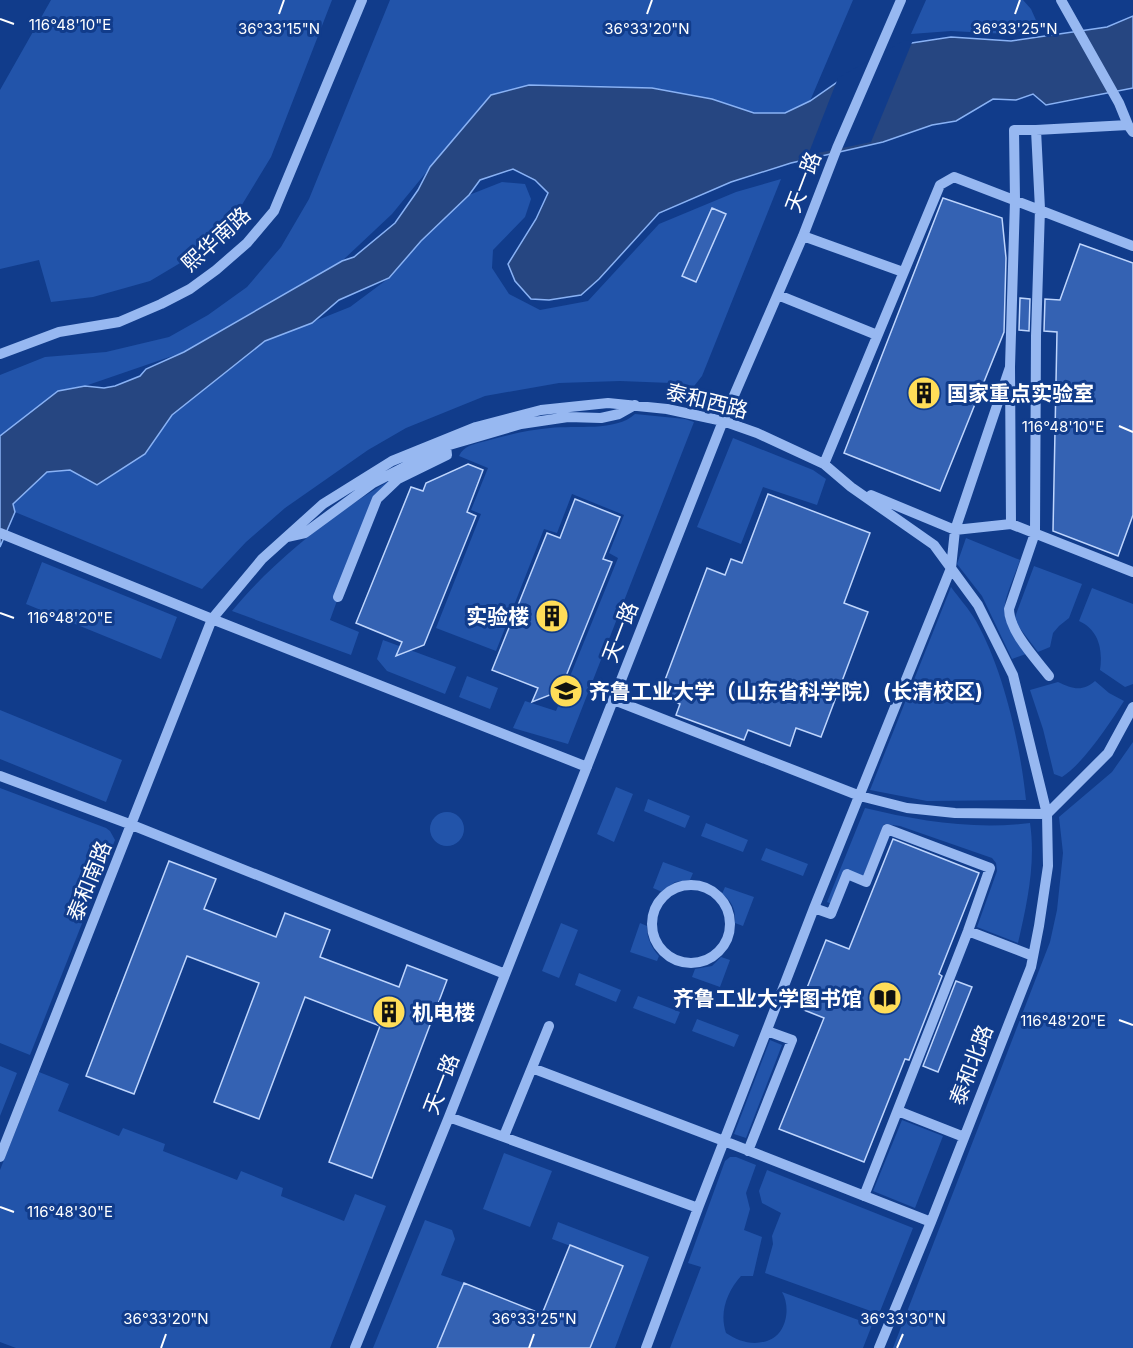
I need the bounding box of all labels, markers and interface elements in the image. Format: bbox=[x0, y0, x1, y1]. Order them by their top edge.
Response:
text: 116°48'10"E bbox=[29, 15, 111, 34]
text: 36°33'15"N bbox=[238, 19, 320, 38]
text: 36°33'20"N bbox=[604, 19, 690, 38]
text: 36°33'25"N bbox=[973, 19, 1057, 38]
street label: 天一路 bbox=[780, 148, 826, 216]
street label: 熙华南路 bbox=[176, 202, 256, 276]
building icon: 国家重点实验室 bbox=[906, 375, 942, 411]
street label: 泰和西路 bbox=[663, 379, 751, 423]
place label: 国家重点实验室 bbox=[947, 381, 1094, 406]
text: 116°48'10"E bbox=[1022, 417, 1104, 436]
building icon: 实验楼 bbox=[534, 598, 570, 634]
street label: 天一路 bbox=[597, 598, 643, 666]
place label: 实验楼 bbox=[466, 604, 529, 629]
text: 116°48'20"E bbox=[27, 608, 113, 627]
school or university icon: 齐鲁工业大学（山东省科学院）(长清校区) bbox=[548, 673, 584, 709]
place label: 齐鲁工业大学（山东省科学院）(长清校区) bbox=[589, 679, 983, 704]
street label: 泰和南路 bbox=[62, 837, 116, 925]
library icon: 齐鲁工业大学图书馆 bbox=[867, 980, 903, 1016]
place label: 齐鲁工业大学图书馆 bbox=[673, 986, 862, 1011]
building icon: 机电楼 bbox=[371, 994, 407, 1030]
place label: 机电楼 bbox=[412, 1000, 475, 1025]
text: 116°48'20"E bbox=[1020, 1011, 1106, 1030]
street label: 泰和北路 bbox=[944, 1021, 998, 1109]
street label: 天一路 bbox=[418, 1050, 464, 1118]
text: 116°48'30"E bbox=[27, 1202, 113, 1221]
text: 36°33'20"N bbox=[123, 1309, 209, 1328]
text: 36°33'25"N bbox=[492, 1309, 576, 1328]
text: 36°33'30"N bbox=[860, 1309, 946, 1328]

